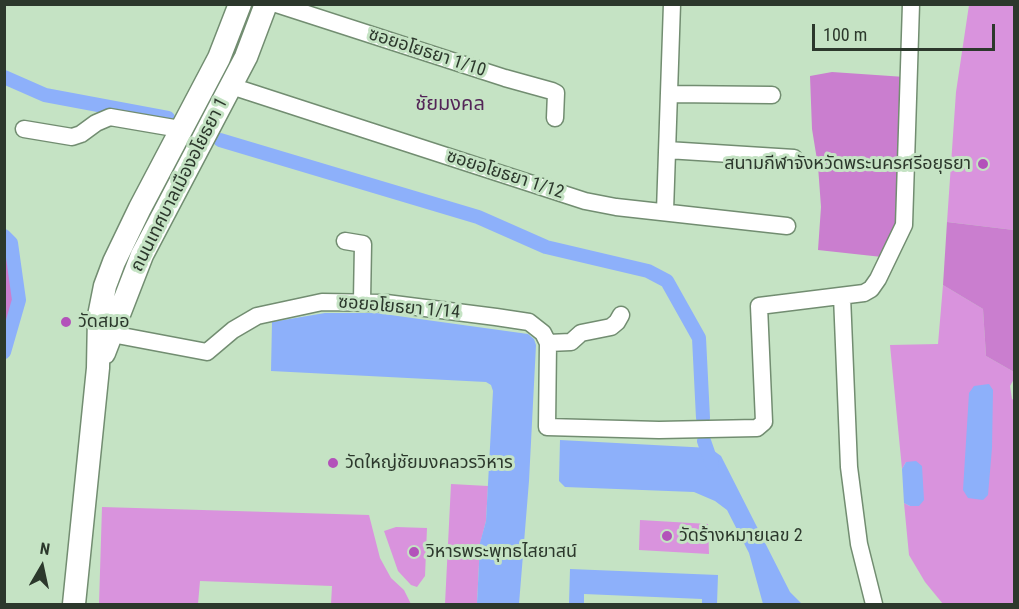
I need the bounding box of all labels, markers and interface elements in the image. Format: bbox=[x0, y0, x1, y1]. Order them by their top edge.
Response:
scale bar bbox=[815, 12, 998, 50]
street label: ซอยอโยธยา 1/10 bbox=[365, 24, 489, 82]
text: 100 m bbox=[823, 24, 867, 45]
district label: ชัยมงคล bbox=[415, 93, 485, 117]
street label: ถนนเทศบาลเมืองอโยธยา 1 bbox=[127, 95, 233, 275]
street label: ซอยอโยธยา 1/12 bbox=[443, 146, 567, 204]
place label: สนามกีฬาจังหวัดพระนครศรีอยุธยา bbox=[724, 153, 971, 175]
marker: สนามกีฬาจังหวัดพระนครศรีอยุธยา bbox=[976, 157, 990, 171]
street label: ซอยอโยธยา 1/14 bbox=[337, 292, 461, 324]
place label: วัดสมอ bbox=[78, 311, 130, 333]
marker: วัดสมอ bbox=[59, 315, 73, 329]
place label: วัดใหญ่ชัยมงคลวรวิหาร bbox=[345, 452, 513, 474]
marker: วัดใหญ่ชัยมงคลวรวิหาร bbox=[326, 456, 340, 470]
place label: วัดร้างหมายเลข 2 bbox=[679, 525, 803, 547]
marker: วัดร้างหมายเลข 2 bbox=[660, 529, 674, 543]
north arrow bbox=[12, 537, 72, 597]
text: N bbox=[39, 539, 51, 559]
place label: วิหารพระพุทธไสยาสน์ bbox=[426, 541, 577, 563]
marker: วิหารพระพุทธไสยาสน์ bbox=[407, 545, 421, 559]

